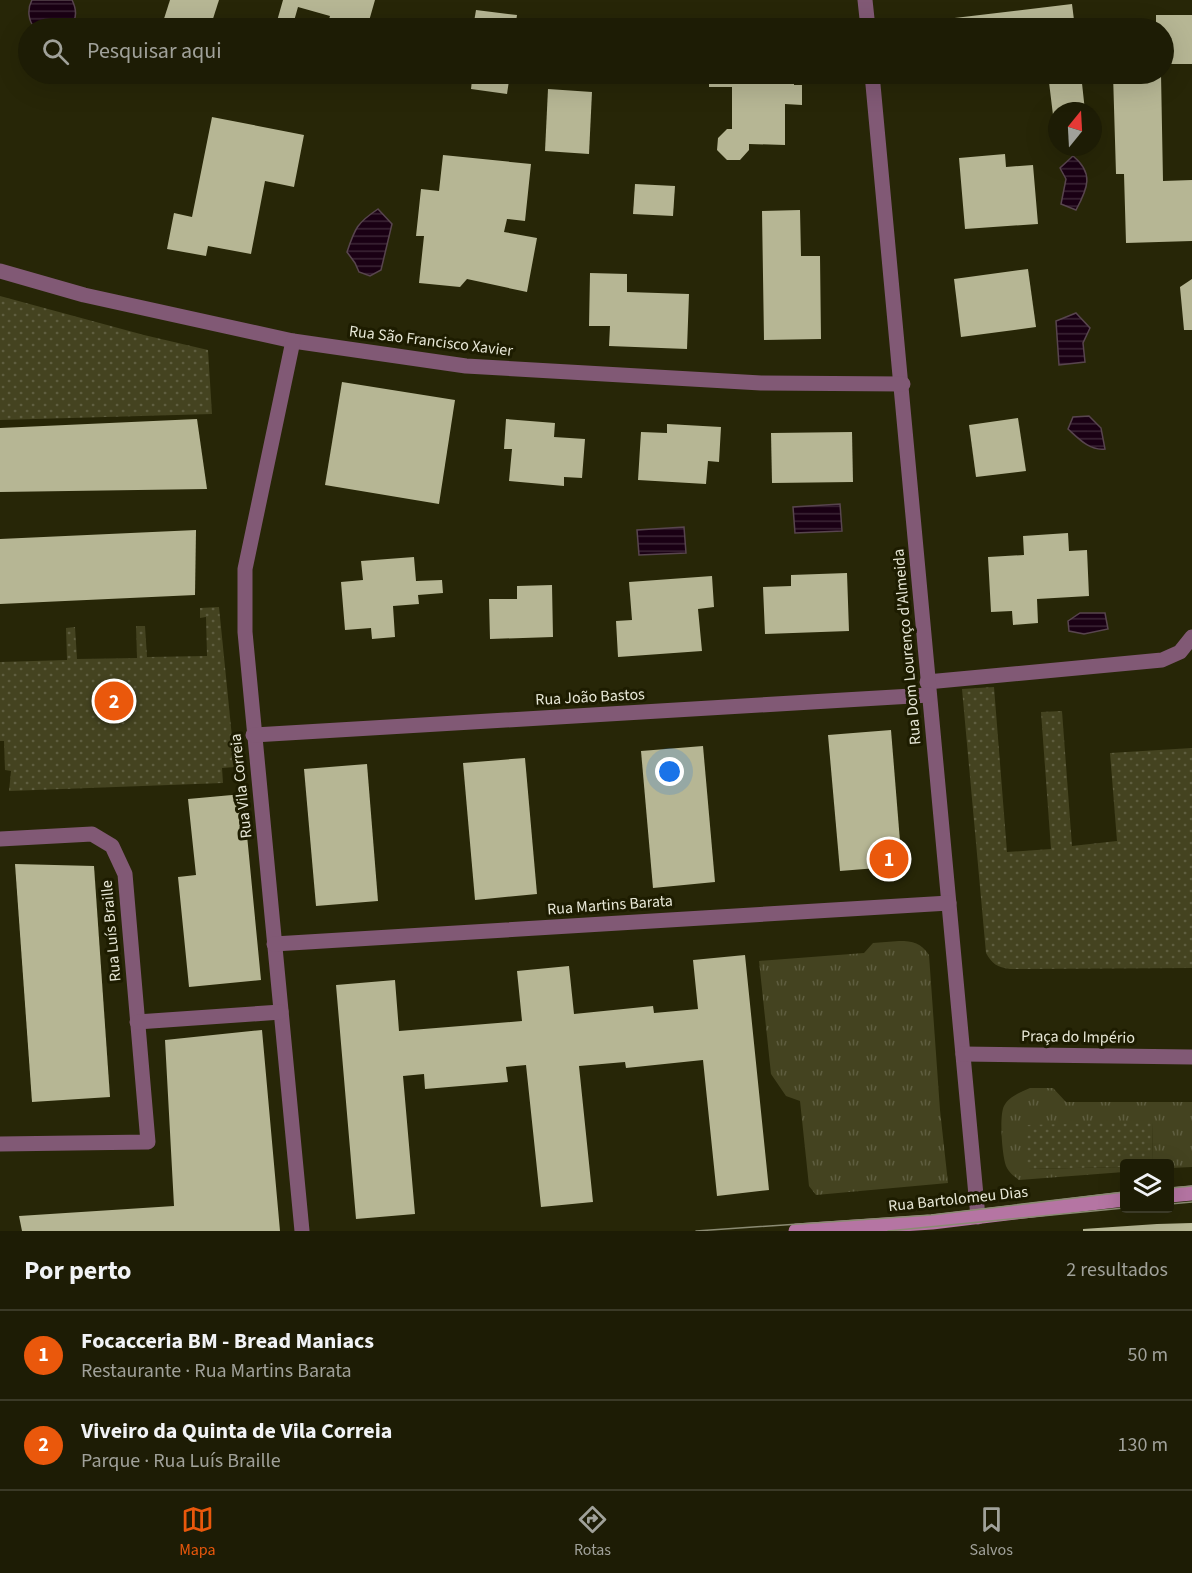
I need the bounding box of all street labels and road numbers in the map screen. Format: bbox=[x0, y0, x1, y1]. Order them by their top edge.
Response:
street label: Rua São Francisco Xavier bbox=[348, 320, 515, 362]
street label: Rua Dom Lourenço d'Almeida bbox=[887, 548, 927, 746]
street label: Rua João Bastos bbox=[535, 683, 646, 711]
street label: Rua Vila Correia bbox=[225, 732, 257, 840]
street label: Rua Luís Braille bbox=[96, 879, 126, 983]
street label: Rua Martins Barata bbox=[546, 890, 674, 920]
street label: Praça do Império bbox=[1021, 1025, 1135, 1049]
street label: Rua Bartolomeu Dias bbox=[887, 1181, 1029, 1217]

